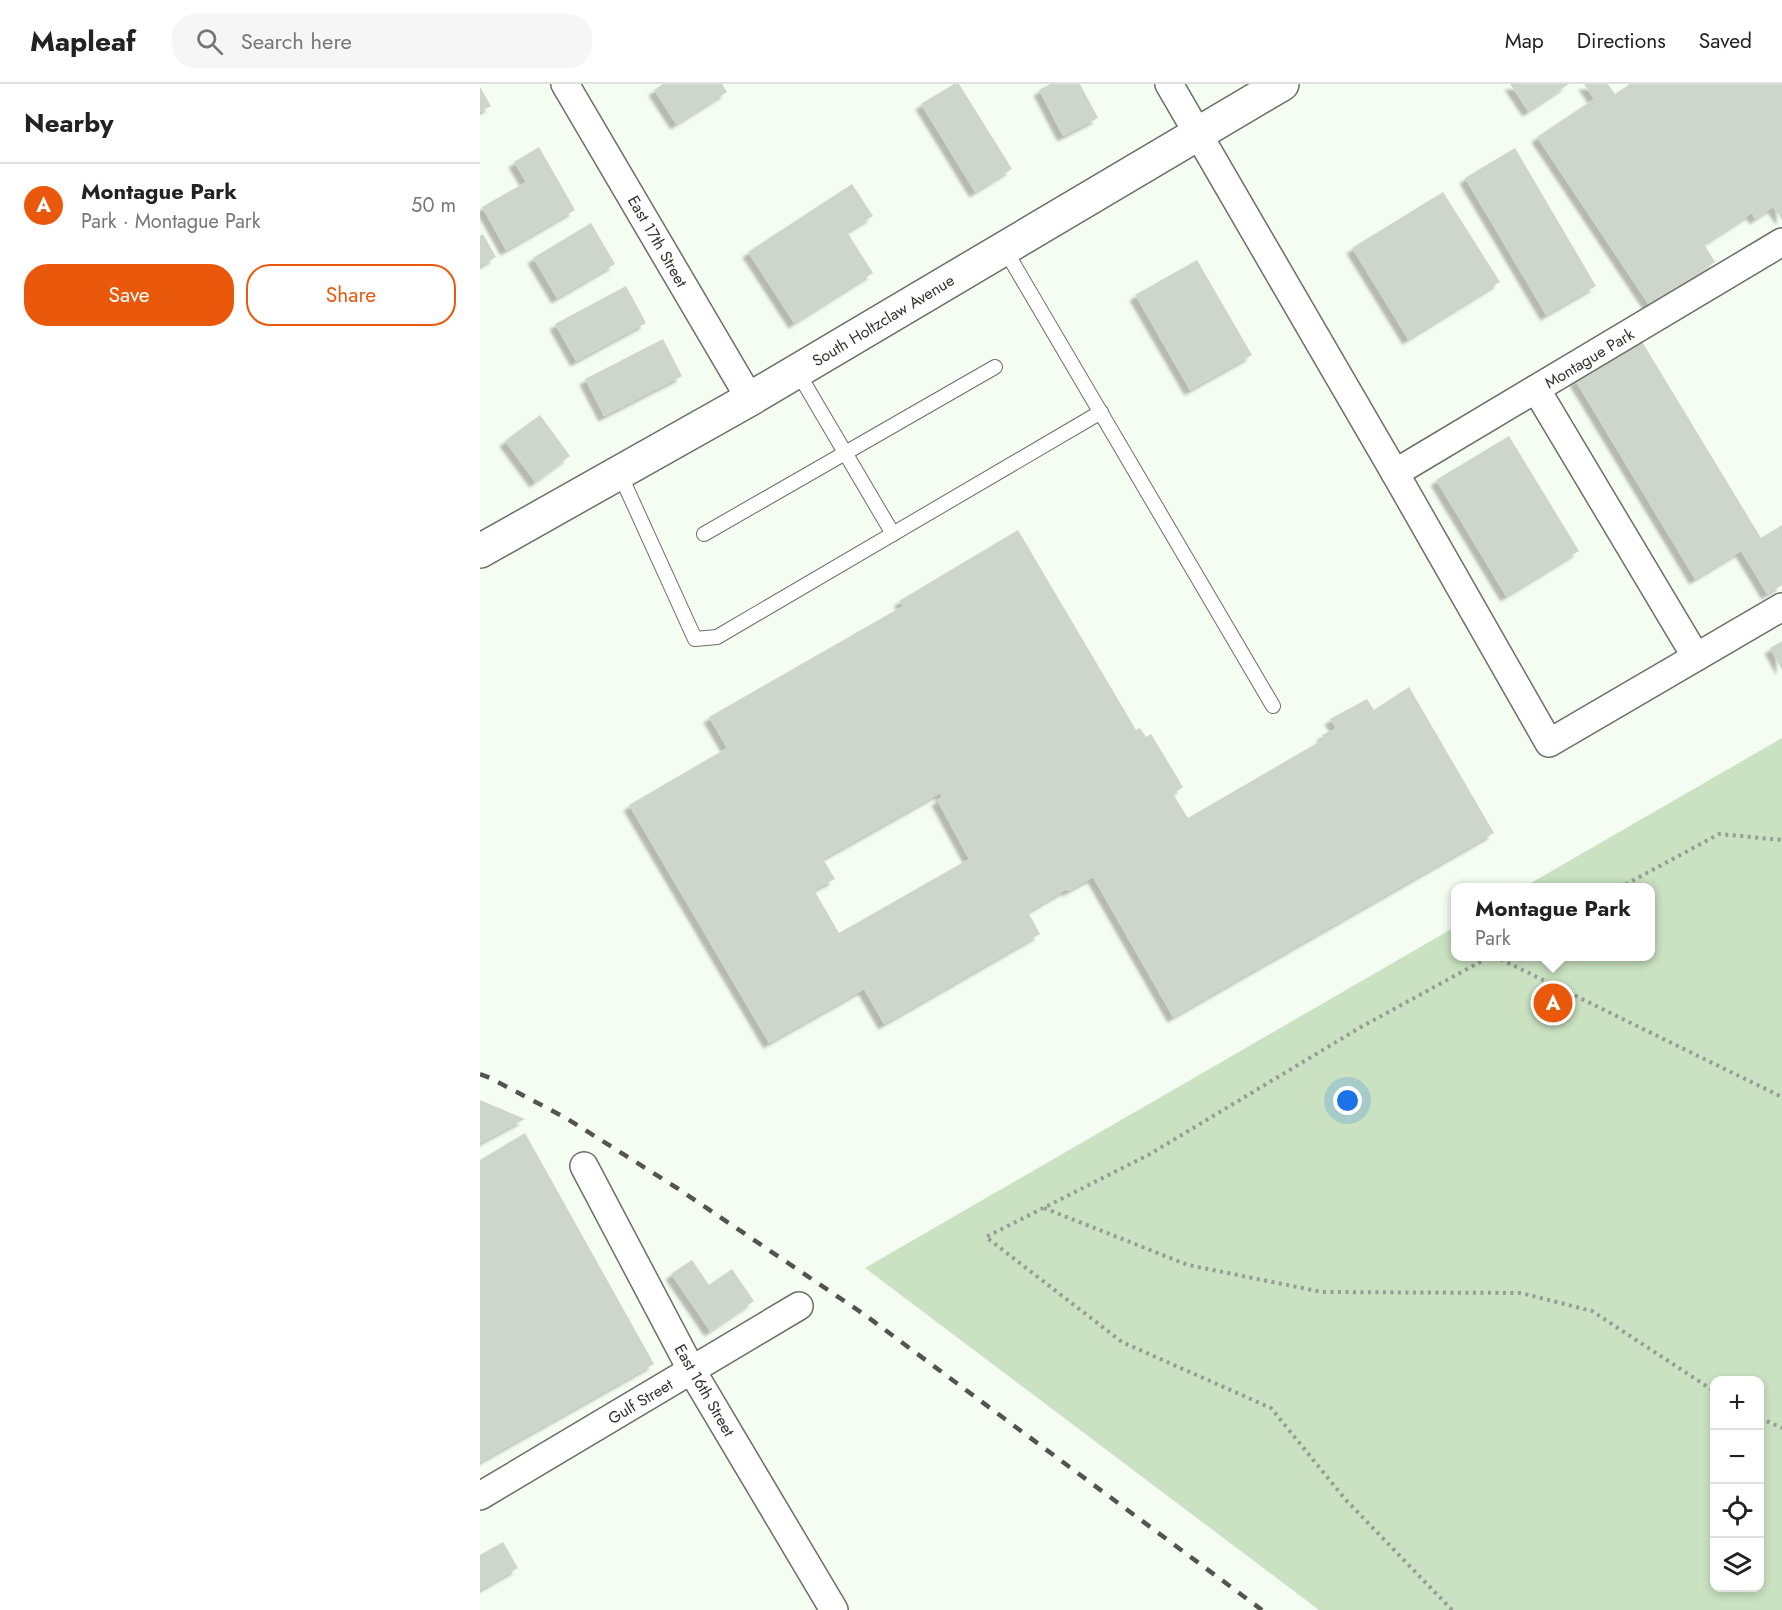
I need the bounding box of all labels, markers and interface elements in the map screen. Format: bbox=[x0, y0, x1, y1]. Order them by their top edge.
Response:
search box bbox=[172, 14, 592, 68]
text: Mapleaf bbox=[30, 21, 136, 62]
icon: search bbox=[193, 25, 226, 58]
text: Search here bbox=[241, 25, 352, 57]
text: Map bbox=[1505, 26, 1544, 56]
text: Directions bbox=[1577, 26, 1666, 56]
text: Saved bbox=[1699, 26, 1752, 56]
text: Nearby bbox=[24, 104, 113, 142]
text: Montague Park bbox=[81, 175, 237, 207]
text: A bbox=[36, 191, 51, 220]
text: 50 m bbox=[411, 191, 456, 220]
street label: East 17th Street bbox=[622, 191, 693, 291]
text: Park · Montague Park bbox=[81, 207, 261, 236]
button: Save bbox=[24, 264, 234, 326]
button: Share bbox=[246, 264, 456, 326]
street label: South Holtzclaw Avenue bbox=[808, 269, 959, 372]
street label: Montague Park bbox=[1540, 322, 1639, 394]
popup bbox=[1451, 883, 1655, 961]
text: Montague Park bbox=[1475, 892, 1631, 924]
text: Park bbox=[1475, 924, 1511, 953]
pin: A bbox=[1534, 980, 1572, 1026]
your location bbox=[1333, 1086, 1362, 1115]
street label: East 16th Street bbox=[669, 1340, 740, 1441]
street label: Gulf Street bbox=[603, 1373, 677, 1430]
map controls bbox=[1710, 1376, 1764, 1592]
button: + bbox=[1710, 1376, 1764, 1430]
button: − bbox=[1710, 1430, 1764, 1484]
button: locate bbox=[1710, 1484, 1764, 1538]
button: layers bbox=[1710, 1538, 1764, 1592]

